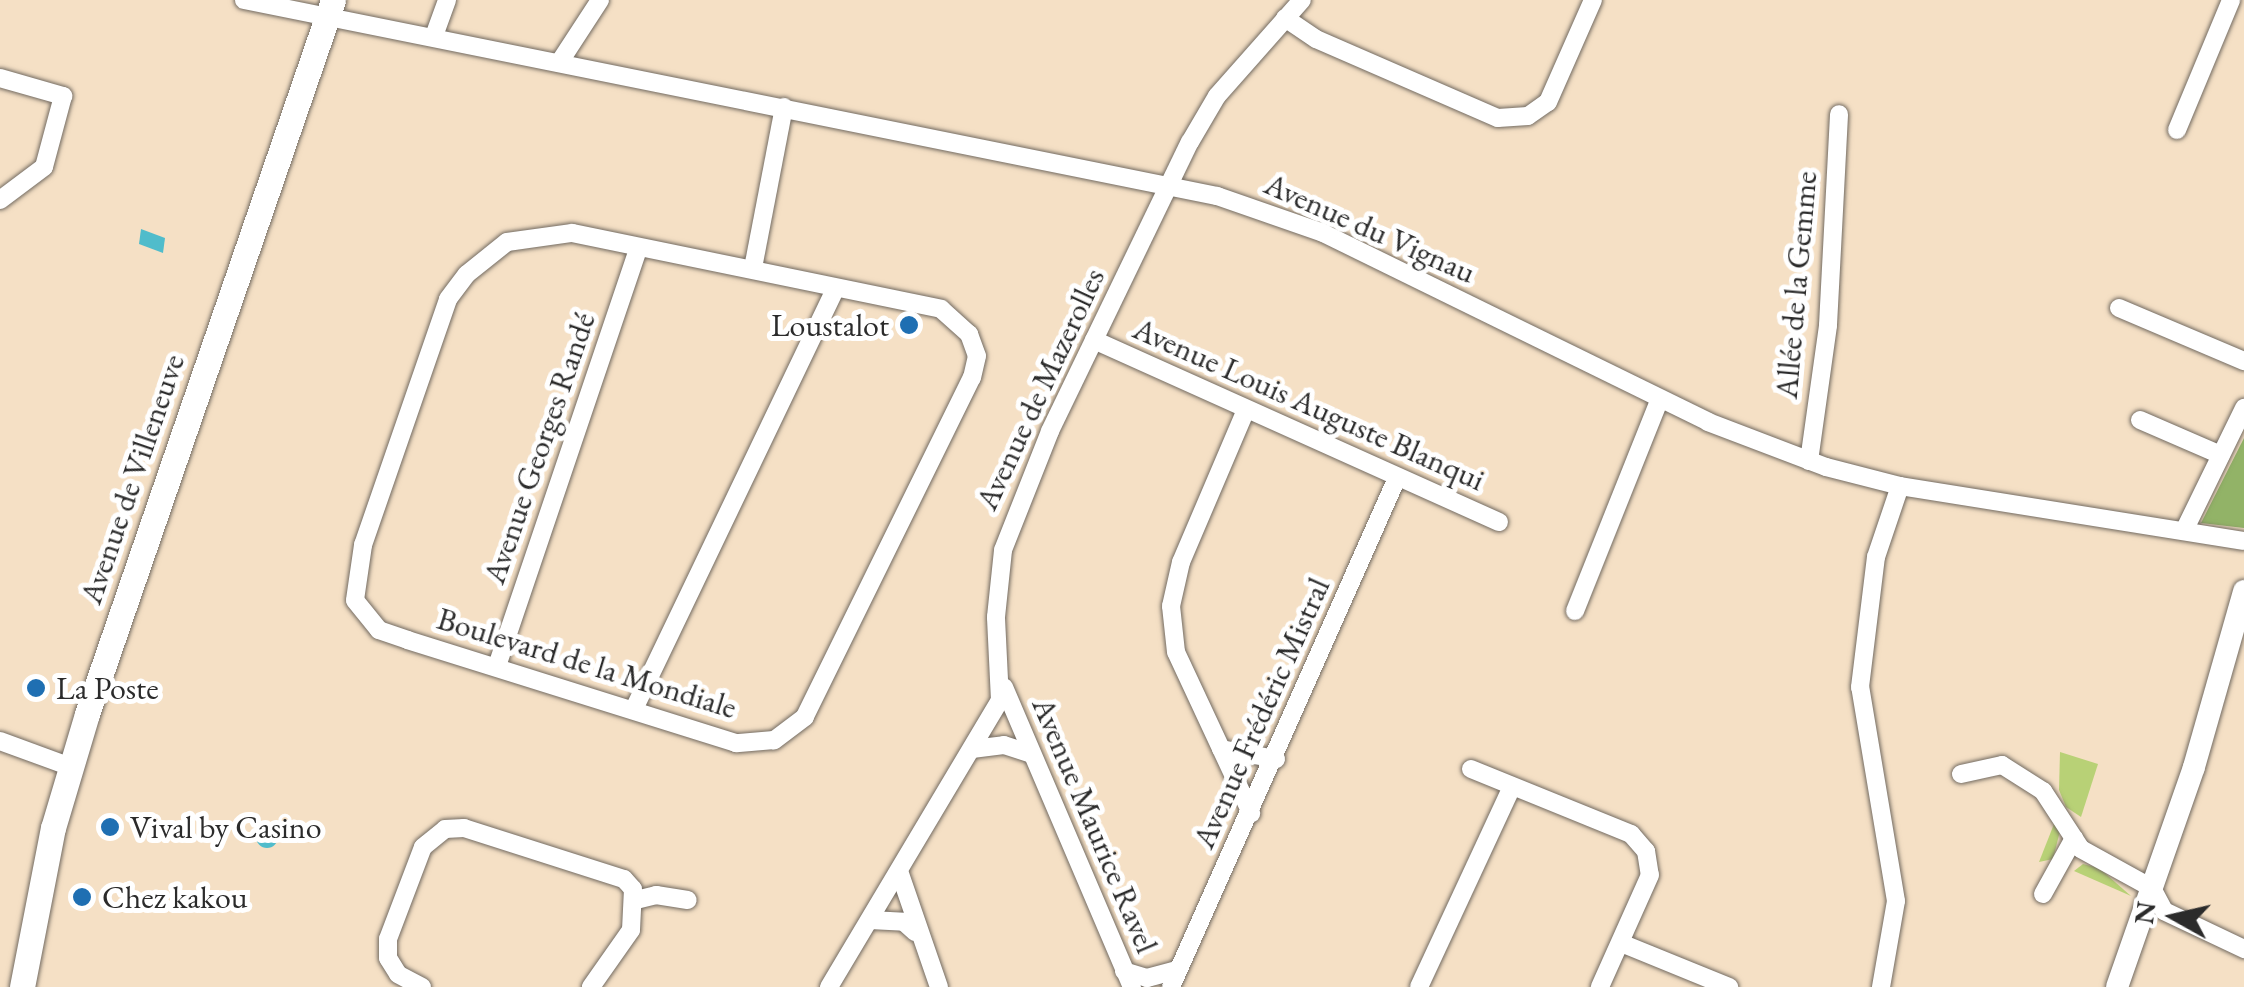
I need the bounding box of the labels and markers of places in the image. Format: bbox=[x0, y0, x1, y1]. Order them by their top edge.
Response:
place label: Loustalot bbox=[771, 306, 889, 344]
marker: Loustalot bbox=[898, 314, 920, 336]
place label: La Poste bbox=[56, 669, 159, 707]
marker: La Poste bbox=[25, 677, 47, 699]
place label: Vival by Casino bbox=[130, 808, 322, 846]
marker: Vival by Casino bbox=[99, 816, 121, 838]
place label: Chez kakou bbox=[102, 878, 248, 916]
marker: Chez kakou bbox=[71, 886, 93, 908]

